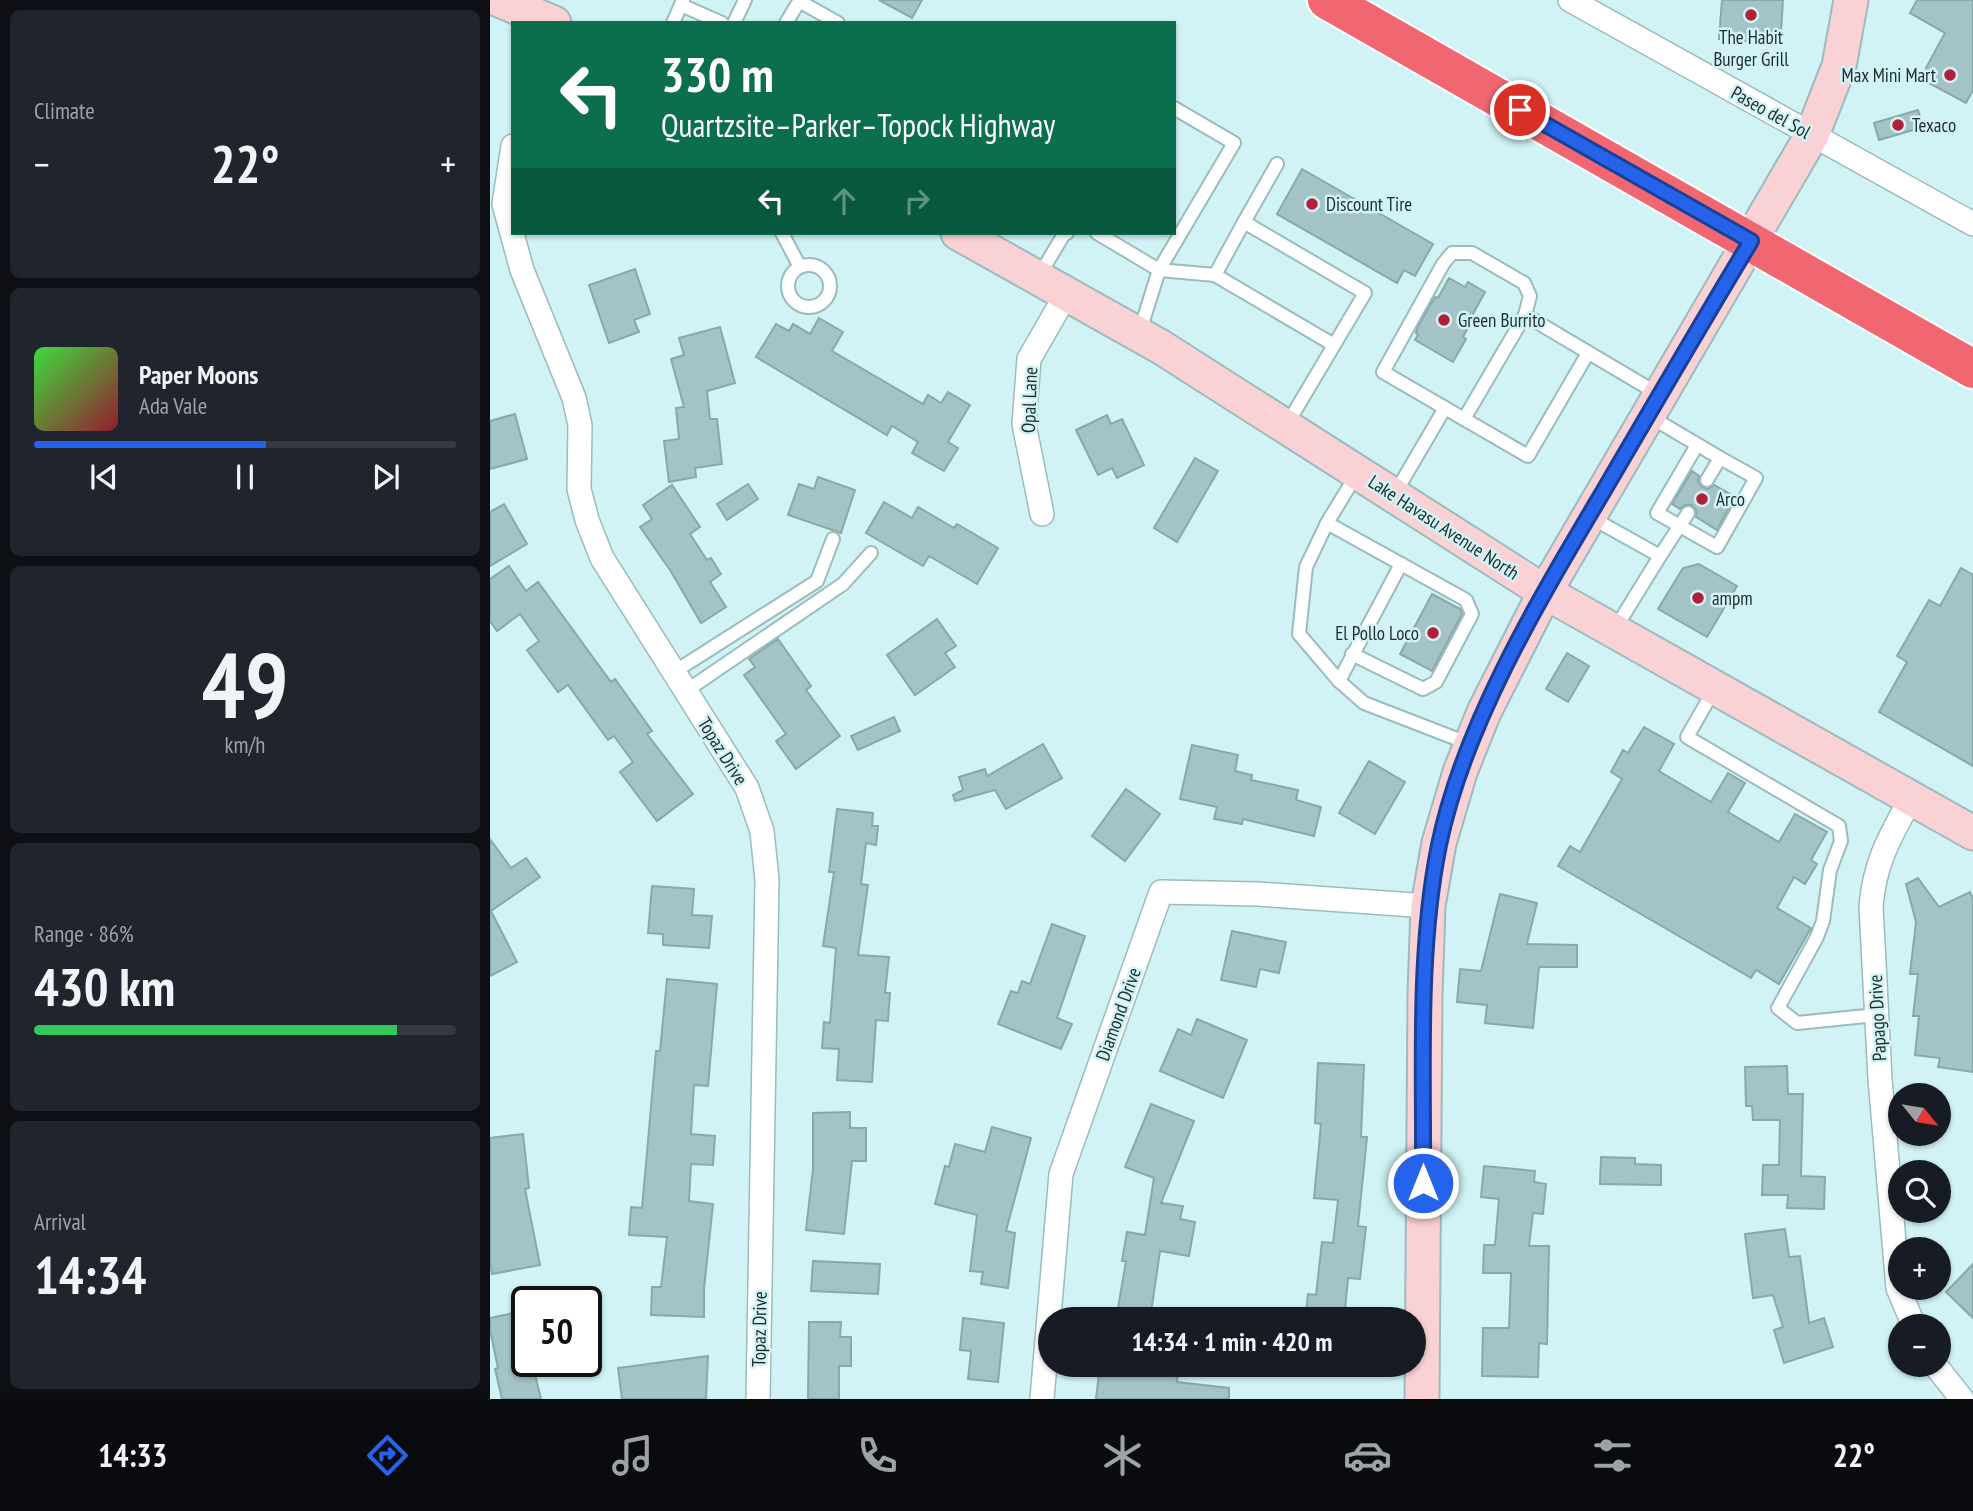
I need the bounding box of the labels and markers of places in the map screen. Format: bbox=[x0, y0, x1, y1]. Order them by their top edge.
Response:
marker: The Habit Burger Grill bbox=[1743, 7, 1759, 23]
place label: The Habit Burger Grill bbox=[1713, 25, 1789, 71]
place label: Max Mini Mart bbox=[1842, 63, 1937, 87]
marker: Max Mini Mart bbox=[1942, 67, 1958, 83]
pin bbox=[1490, 80, 1550, 140]
place label: Texaco bbox=[1912, 113, 1956, 137]
marker: Texaco bbox=[1890, 117, 1906, 133]
place label: Discount Tire bbox=[1326, 192, 1412, 216]
marker: Discount Tire bbox=[1304, 196, 1320, 212]
place label: Green Burrito bbox=[1458, 308, 1545, 332]
marker: Green Burrito bbox=[1436, 312, 1452, 328]
place label: Arco bbox=[1716, 487, 1745, 511]
marker: Arco bbox=[1694, 491, 1710, 507]
place label: ampm bbox=[1712, 586, 1753, 610]
marker: ampm bbox=[1690, 590, 1706, 606]
place label: El Pollo Loco bbox=[1335, 621, 1419, 645]
marker: El Pollo Loco bbox=[1425, 625, 1441, 641]

